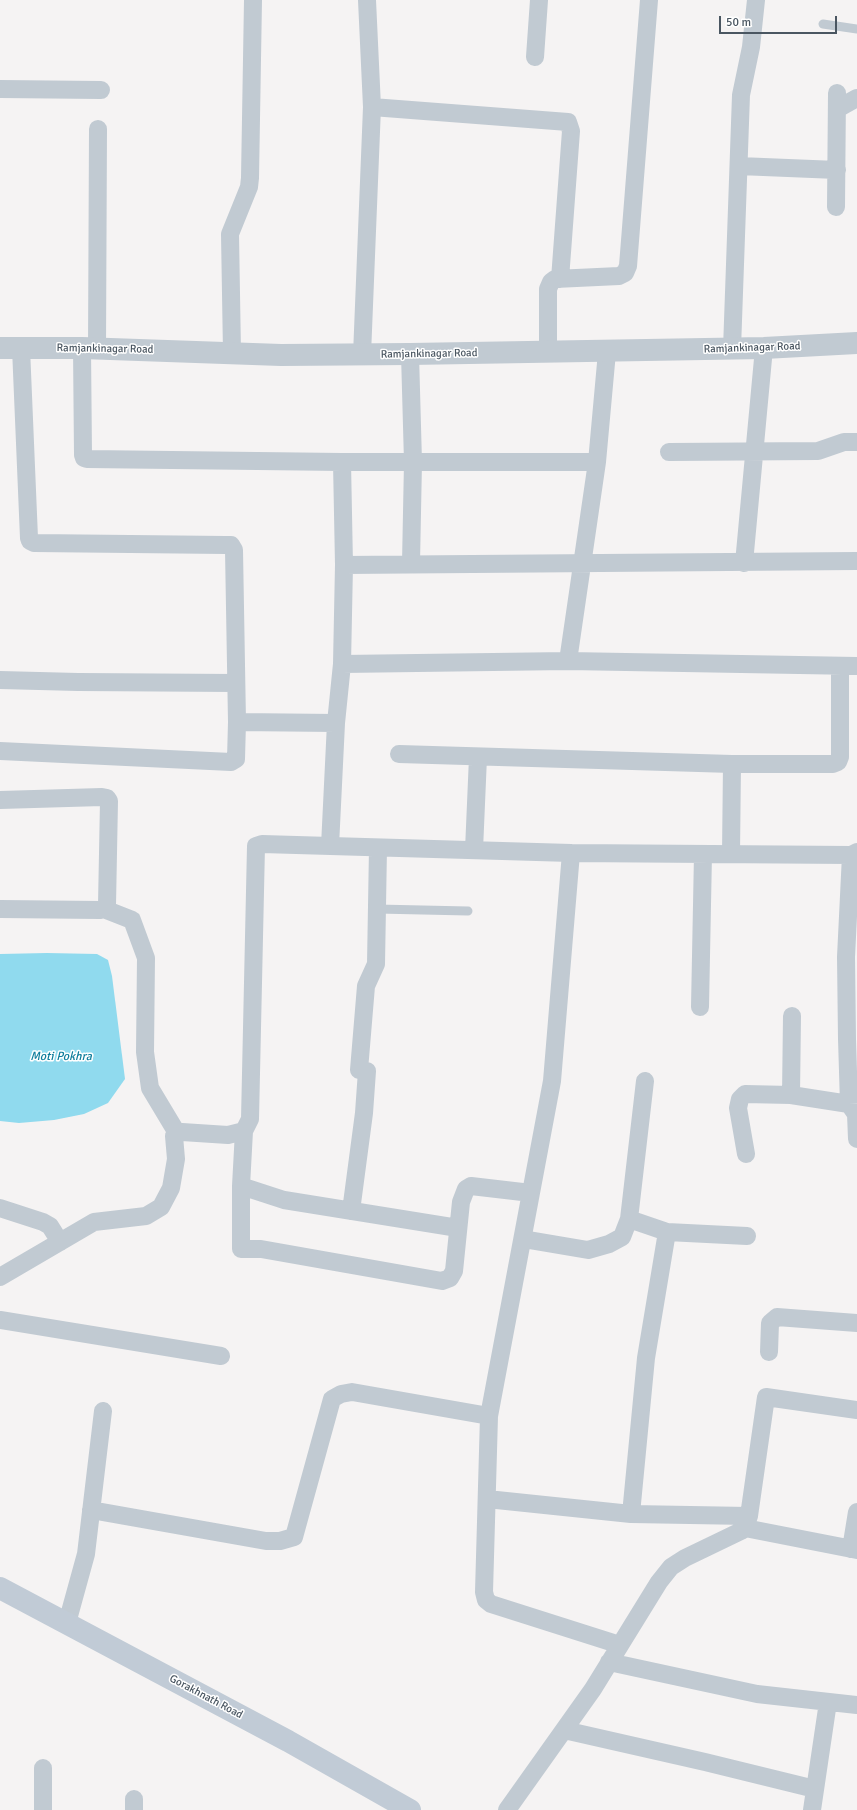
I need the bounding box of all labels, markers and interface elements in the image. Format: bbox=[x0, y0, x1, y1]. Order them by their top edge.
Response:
scale bar bbox=[721, 8, 839, 34]
text: 50 m bbox=[726, 15, 751, 30]
street label: Ramjankinagar Road bbox=[703, 340, 801, 356]
street label: Ramjankinagar Road bbox=[56, 342, 154, 356]
street label: Ramjankinagar Road bbox=[380, 347, 478, 361]
water label: Moti Pokhra bbox=[30, 1050, 92, 1064]
street label: Gorakhnath Road bbox=[167, 1672, 245, 1722]

